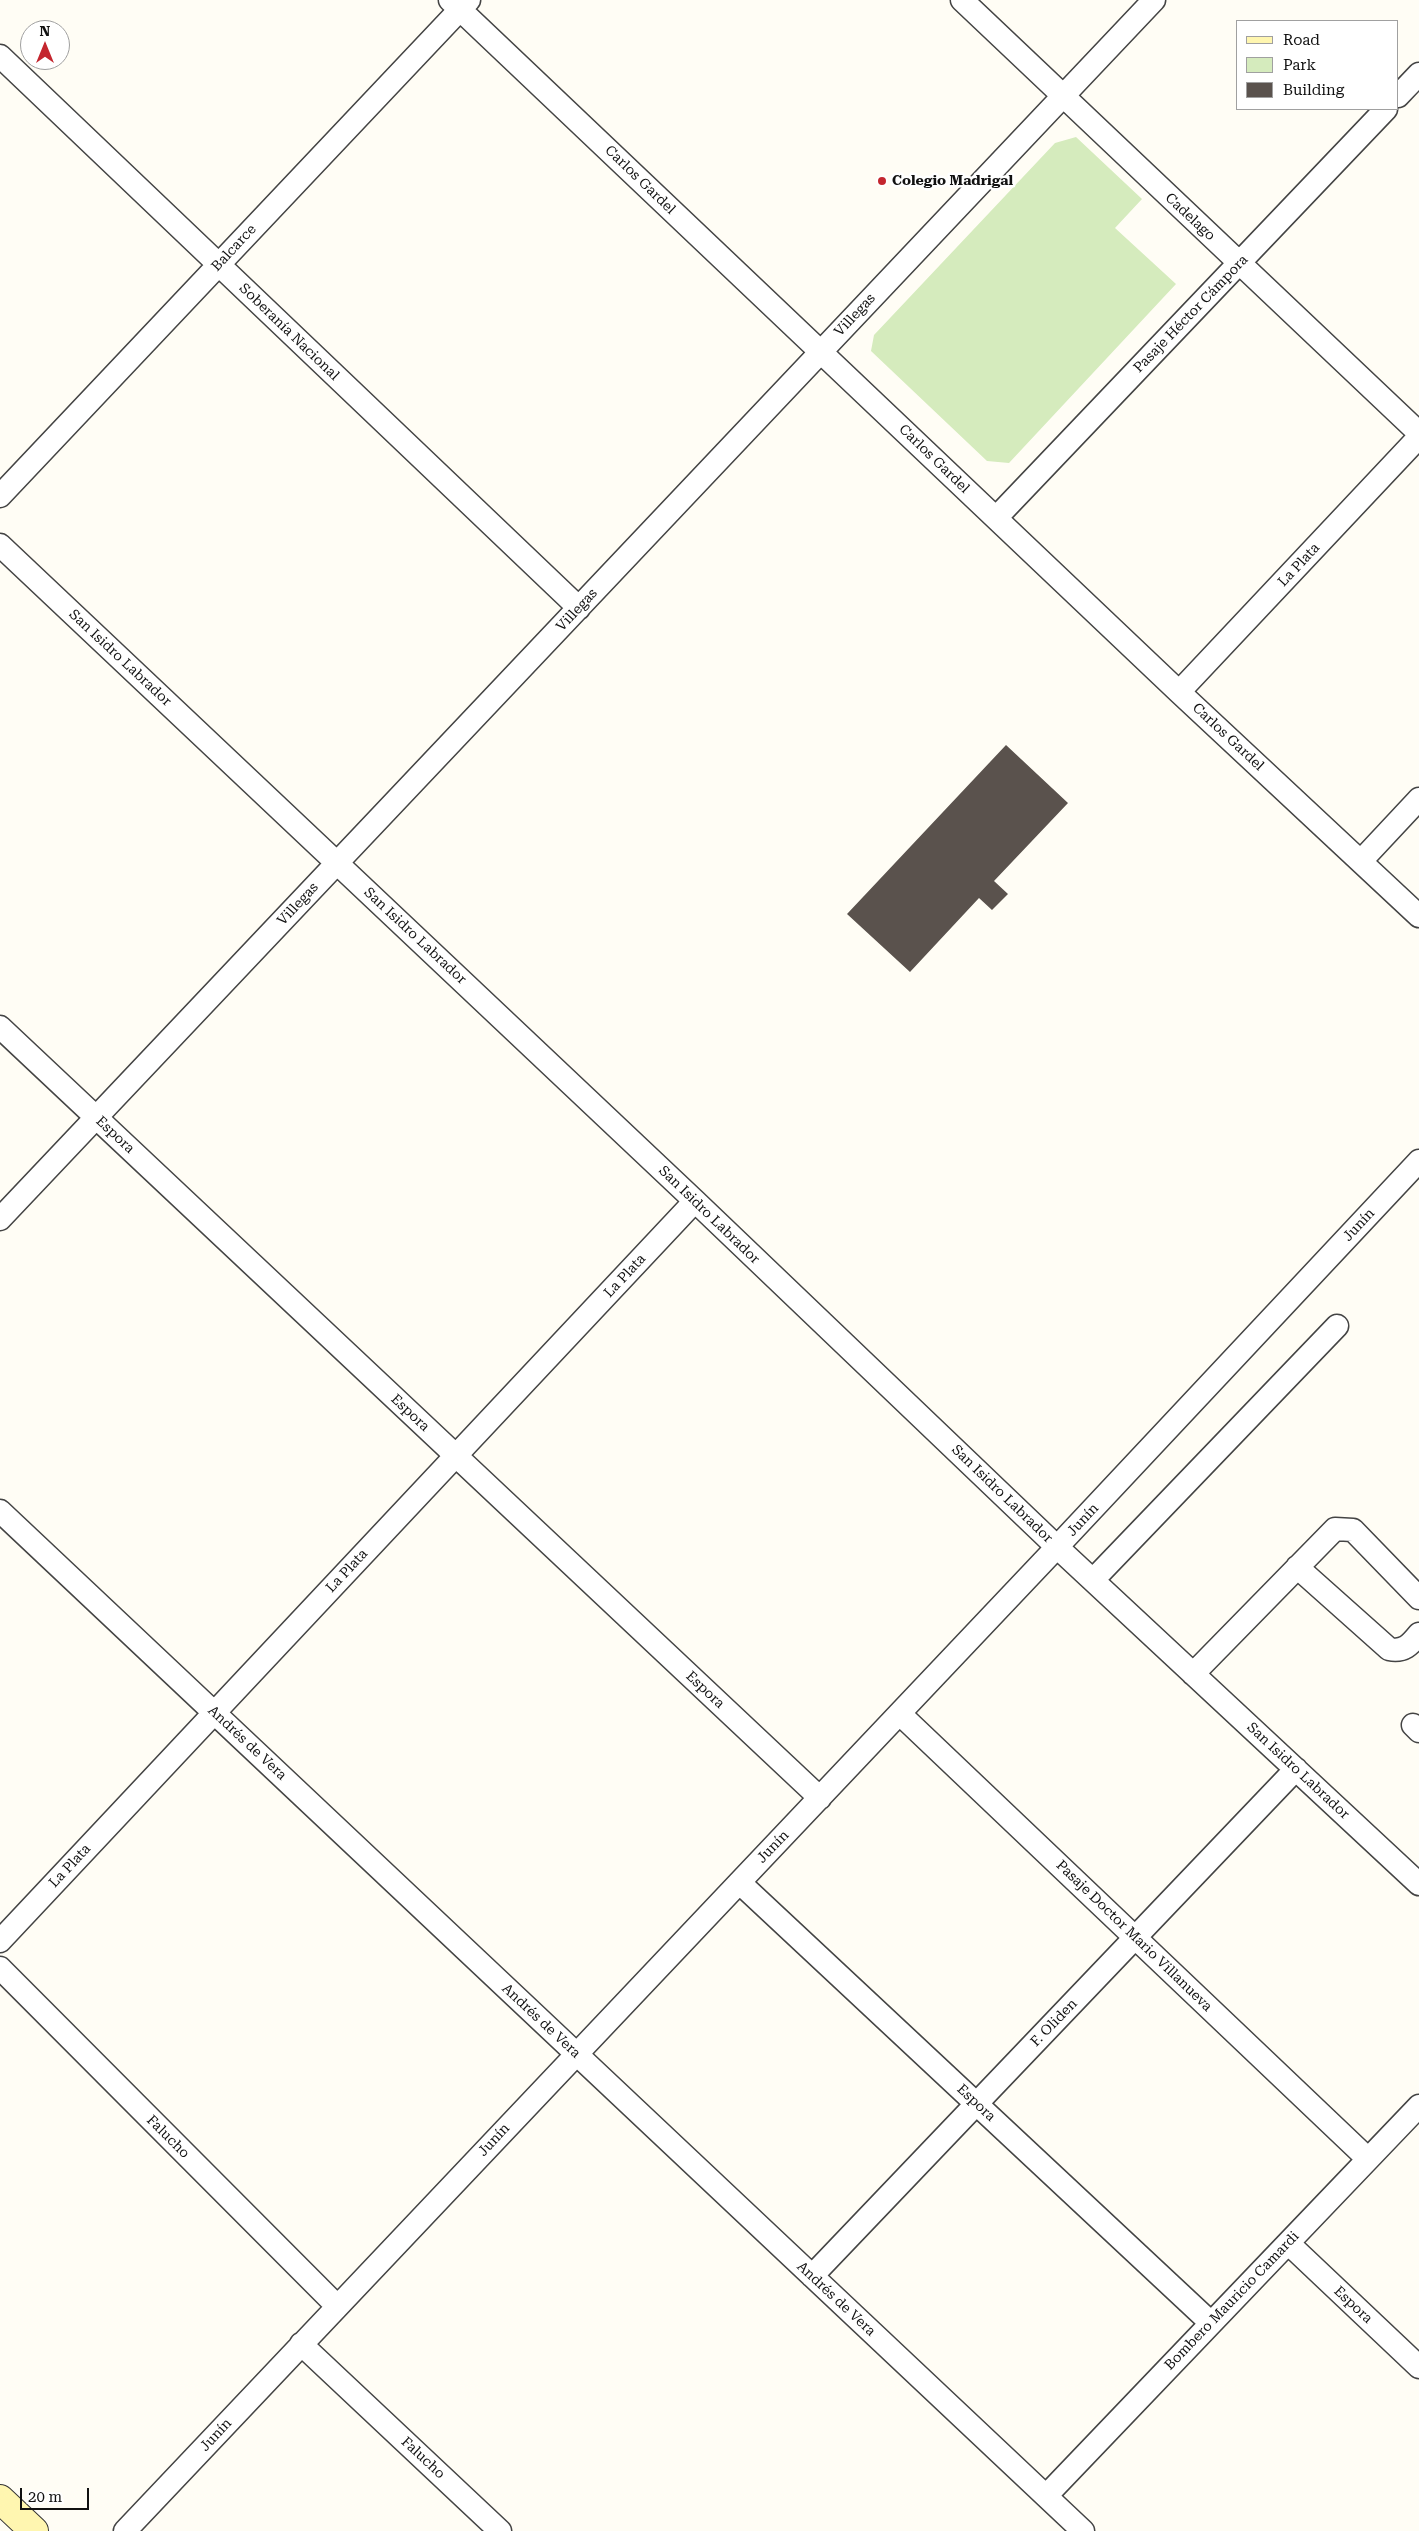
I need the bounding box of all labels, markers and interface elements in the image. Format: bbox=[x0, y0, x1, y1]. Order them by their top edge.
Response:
north arrow bbox=[20, 20, 70, 70]
legend bbox=[1236, 20, 1399, 110]
text: N bbox=[40, 23, 50, 39]
text: Road bbox=[1283, 31, 1320, 49]
text: Park bbox=[1283, 56, 1316, 74]
text: Building bbox=[1283, 81, 1344, 99]
street label: Carlos Gardel bbox=[601, 142, 679, 218]
place label: Colegio Madrigal bbox=[892, 173, 1013, 189]
marker: Colegio Madrigal bbox=[876, 175, 888, 187]
street label: Cadelago bbox=[1162, 190, 1218, 244]
street label: Balcarce bbox=[208, 221, 260, 275]
street label: Pasaje Héctor Cámpora bbox=[1130, 252, 1252, 376]
street label: Soberanía Nacional bbox=[236, 280, 342, 384]
street label: Villegas bbox=[831, 290, 879, 340]
street label: Carlos Gardel bbox=[895, 421, 973, 497]
street label: La Plata bbox=[1275, 540, 1323, 590]
street label: Villegas bbox=[553, 585, 601, 635]
street label: San Isidro Labrador bbox=[65, 606, 175, 710]
street label: Carlos Gardel bbox=[1189, 700, 1267, 774]
street label: Villegas bbox=[274, 879, 322, 929]
street label: San Isidro Labrador bbox=[360, 884, 470, 988]
street label: Espora bbox=[92, 1113, 138, 1157]
street label: San Isidro Labrador bbox=[655, 1162, 763, 1268]
street label: Junín bbox=[1340, 1205, 1378, 1245]
street label: La Plata bbox=[601, 1251, 649, 1301]
street label: Espora bbox=[387, 1391, 433, 1435]
street label: San Isidro Labrador bbox=[948, 1441, 1056, 1547]
street label: Junín bbox=[1064, 1500, 1102, 1540]
street label: La Plata bbox=[323, 1546, 371, 1596]
street label: Espora bbox=[682, 1668, 728, 1712]
street label: Andrés de Vera bbox=[204, 1702, 290, 1784]
street label: San Isidro Labrador bbox=[1243, 1719, 1353, 1823]
street label: Junín bbox=[753, 1827, 793, 1867]
street label: La Plata bbox=[46, 1841, 94, 1891]
street label: Pasaje Doctor Mario Villanueva bbox=[1053, 1857, 1215, 2015]
street label: Andrés de Vera bbox=[498, 1980, 584, 2062]
street label: F. Oliden bbox=[1027, 1996, 1081, 2050]
street label: Espora bbox=[953, 2081, 999, 2125]
street label: Falucho bbox=[143, 2112, 193, 2162]
street label: Junín bbox=[475, 2120, 513, 2160]
street label: Bombero Mauricio Camardi bbox=[1161, 2228, 1303, 2374]
street label: Andrés de Vera bbox=[793, 2258, 879, 2340]
street label: Espora bbox=[1330, 2283, 1376, 2327]
street label: Junín bbox=[197, 2415, 235, 2455]
street label: Falucho bbox=[398, 2434, 448, 2482]
scale bar bbox=[22, 2478, 91, 2510]
text: 20 m bbox=[28, 2488, 62, 2506]

